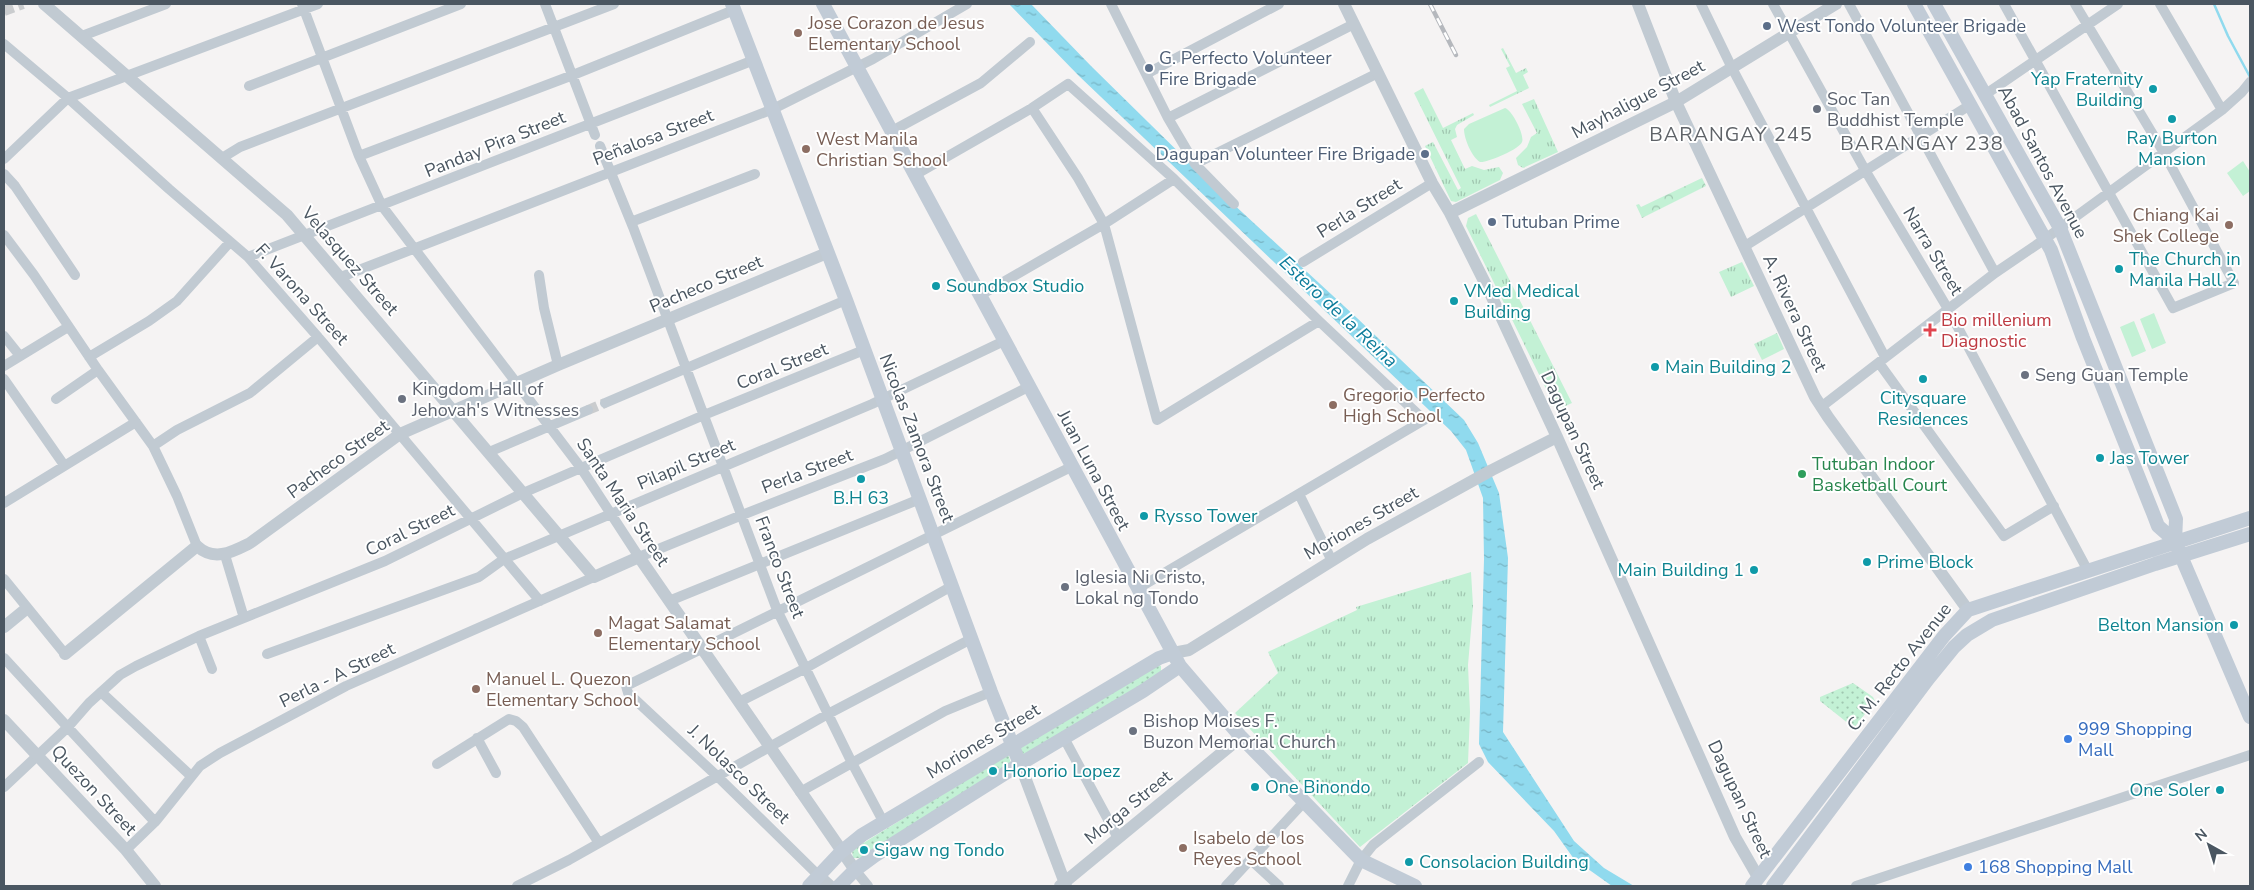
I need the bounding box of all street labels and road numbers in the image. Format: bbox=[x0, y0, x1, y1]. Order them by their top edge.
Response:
street label: Mayhaligue Street bbox=[1567, 53, 1709, 144]
street label: Abad Santos Avenue bbox=[1993, 81, 2093, 243]
street label: Peñalosa Street bbox=[589, 103, 717, 171]
street label: Panday Pira Street bbox=[421, 105, 570, 183]
street label: Perla Street bbox=[1312, 172, 1406, 244]
street label: Velasquez Street bbox=[295, 201, 404, 321]
street label: Narra Street bbox=[1897, 202, 1969, 300]
street label: F. Varona Street bbox=[250, 238, 354, 350]
street label: Pacheco Street bbox=[646, 249, 767, 319]
street label: A. Rivera Street bbox=[1757, 250, 1833, 376]
street label: Coral Street bbox=[733, 337, 832, 395]
street label: Nicolas Zamora Street bbox=[874, 350, 960, 526]
street label: Dagupan Street bbox=[1535, 367, 1611, 493]
street label: Juan Luna Street bbox=[1052, 405, 1136, 535]
street label: Pacheco Street bbox=[282, 413, 394, 504]
street label: Pilapil Street bbox=[633, 432, 739, 495]
street label: Santa Maria Street bbox=[571, 433, 675, 572]
street label: Perla Street bbox=[758, 442, 857, 499]
street label: Moriones Street bbox=[1299, 480, 1423, 565]
street label: Coral Street bbox=[361, 498, 459, 562]
street label: Franco Street bbox=[749, 512, 811, 622]
street label: C. M. Recto Avenue bbox=[1841, 598, 1957, 736]
street label: Perla - A Street bbox=[275, 636, 399, 713]
street label: Moriones Street bbox=[922, 697, 1045, 784]
street label: J. Nolasco Street bbox=[682, 718, 796, 829]
street label: Dagupan Street bbox=[1702, 736, 1778, 862]
street label: Quezon Street bbox=[46, 740, 143, 841]
street label: Morga Street bbox=[1079, 764, 1177, 850]

